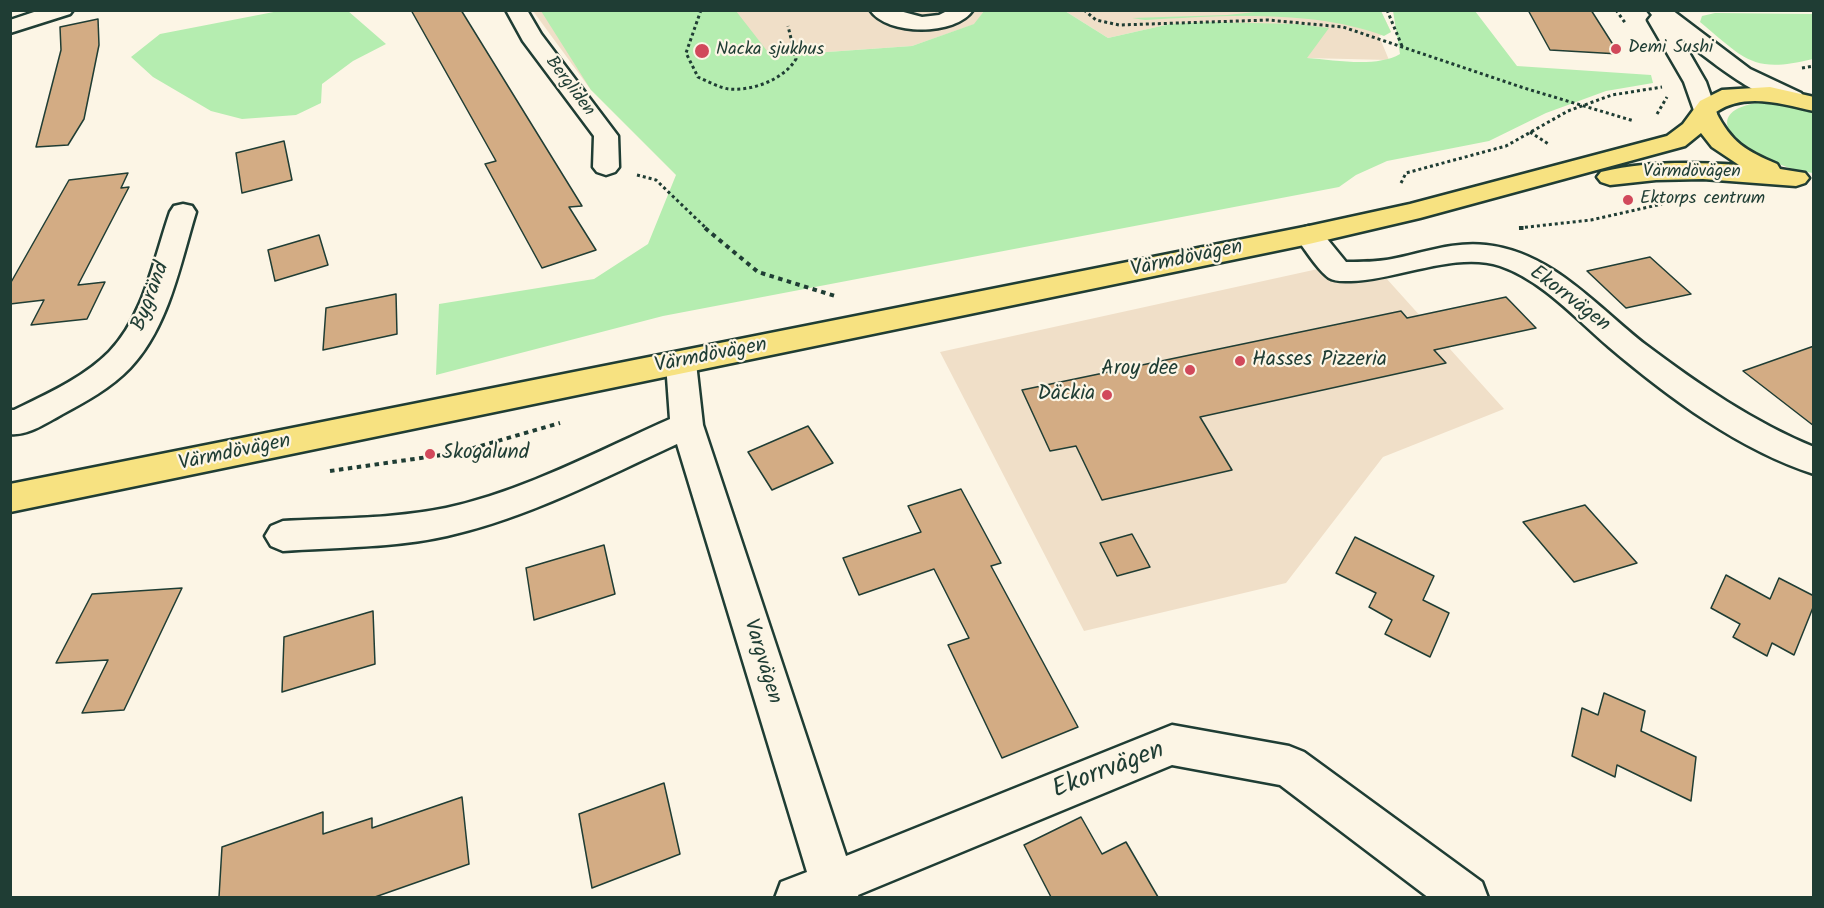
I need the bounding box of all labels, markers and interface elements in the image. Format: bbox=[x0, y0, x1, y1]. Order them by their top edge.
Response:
place label: Demi Sushi bbox=[1628, 38, 1713, 60]
place label: Nacka sjukhus bbox=[716, 40, 824, 62]
marker: Nacka sjukhus bbox=[693, 42, 711, 60]
marker: Demi Sushi bbox=[1609, 42, 1623, 56]
street label: Bergliden bbox=[539, 53, 599, 121]
street label: Värmdövägen bbox=[1643, 162, 1741, 184]
place label: Ektorps centrum bbox=[1640, 189, 1765, 211]
marker: Ektorps centrum bbox=[1621, 193, 1635, 207]
street label: Värmdövägen bbox=[1129, 236, 1245, 284]
street label: Bygränd bbox=[127, 259, 177, 335]
street label: Ekorrvägen bbox=[1524, 261, 1614, 339]
street label: Värmdövägen bbox=[653, 334, 769, 380]
place label: Hasses Pizzeria bbox=[1252, 348, 1387, 374]
marker: Hasses Pizzeria bbox=[1233, 354, 1247, 368]
place label: Aroy dee bbox=[1101, 357, 1178, 383]
marker: Aroy dee bbox=[1183, 363, 1197, 377]
place label: Däckia bbox=[1038, 382, 1095, 408]
marker: Däckia bbox=[1100, 388, 1114, 402]
street label: Värmdövägen bbox=[177, 430, 293, 478]
place label: Skogalund bbox=[442, 441, 529, 467]
marker: Skogalund bbox=[423, 447, 437, 461]
street label: Vargvägen bbox=[736, 617, 786, 707]
street label: Ekorrvägen bbox=[1049, 736, 1169, 808]

